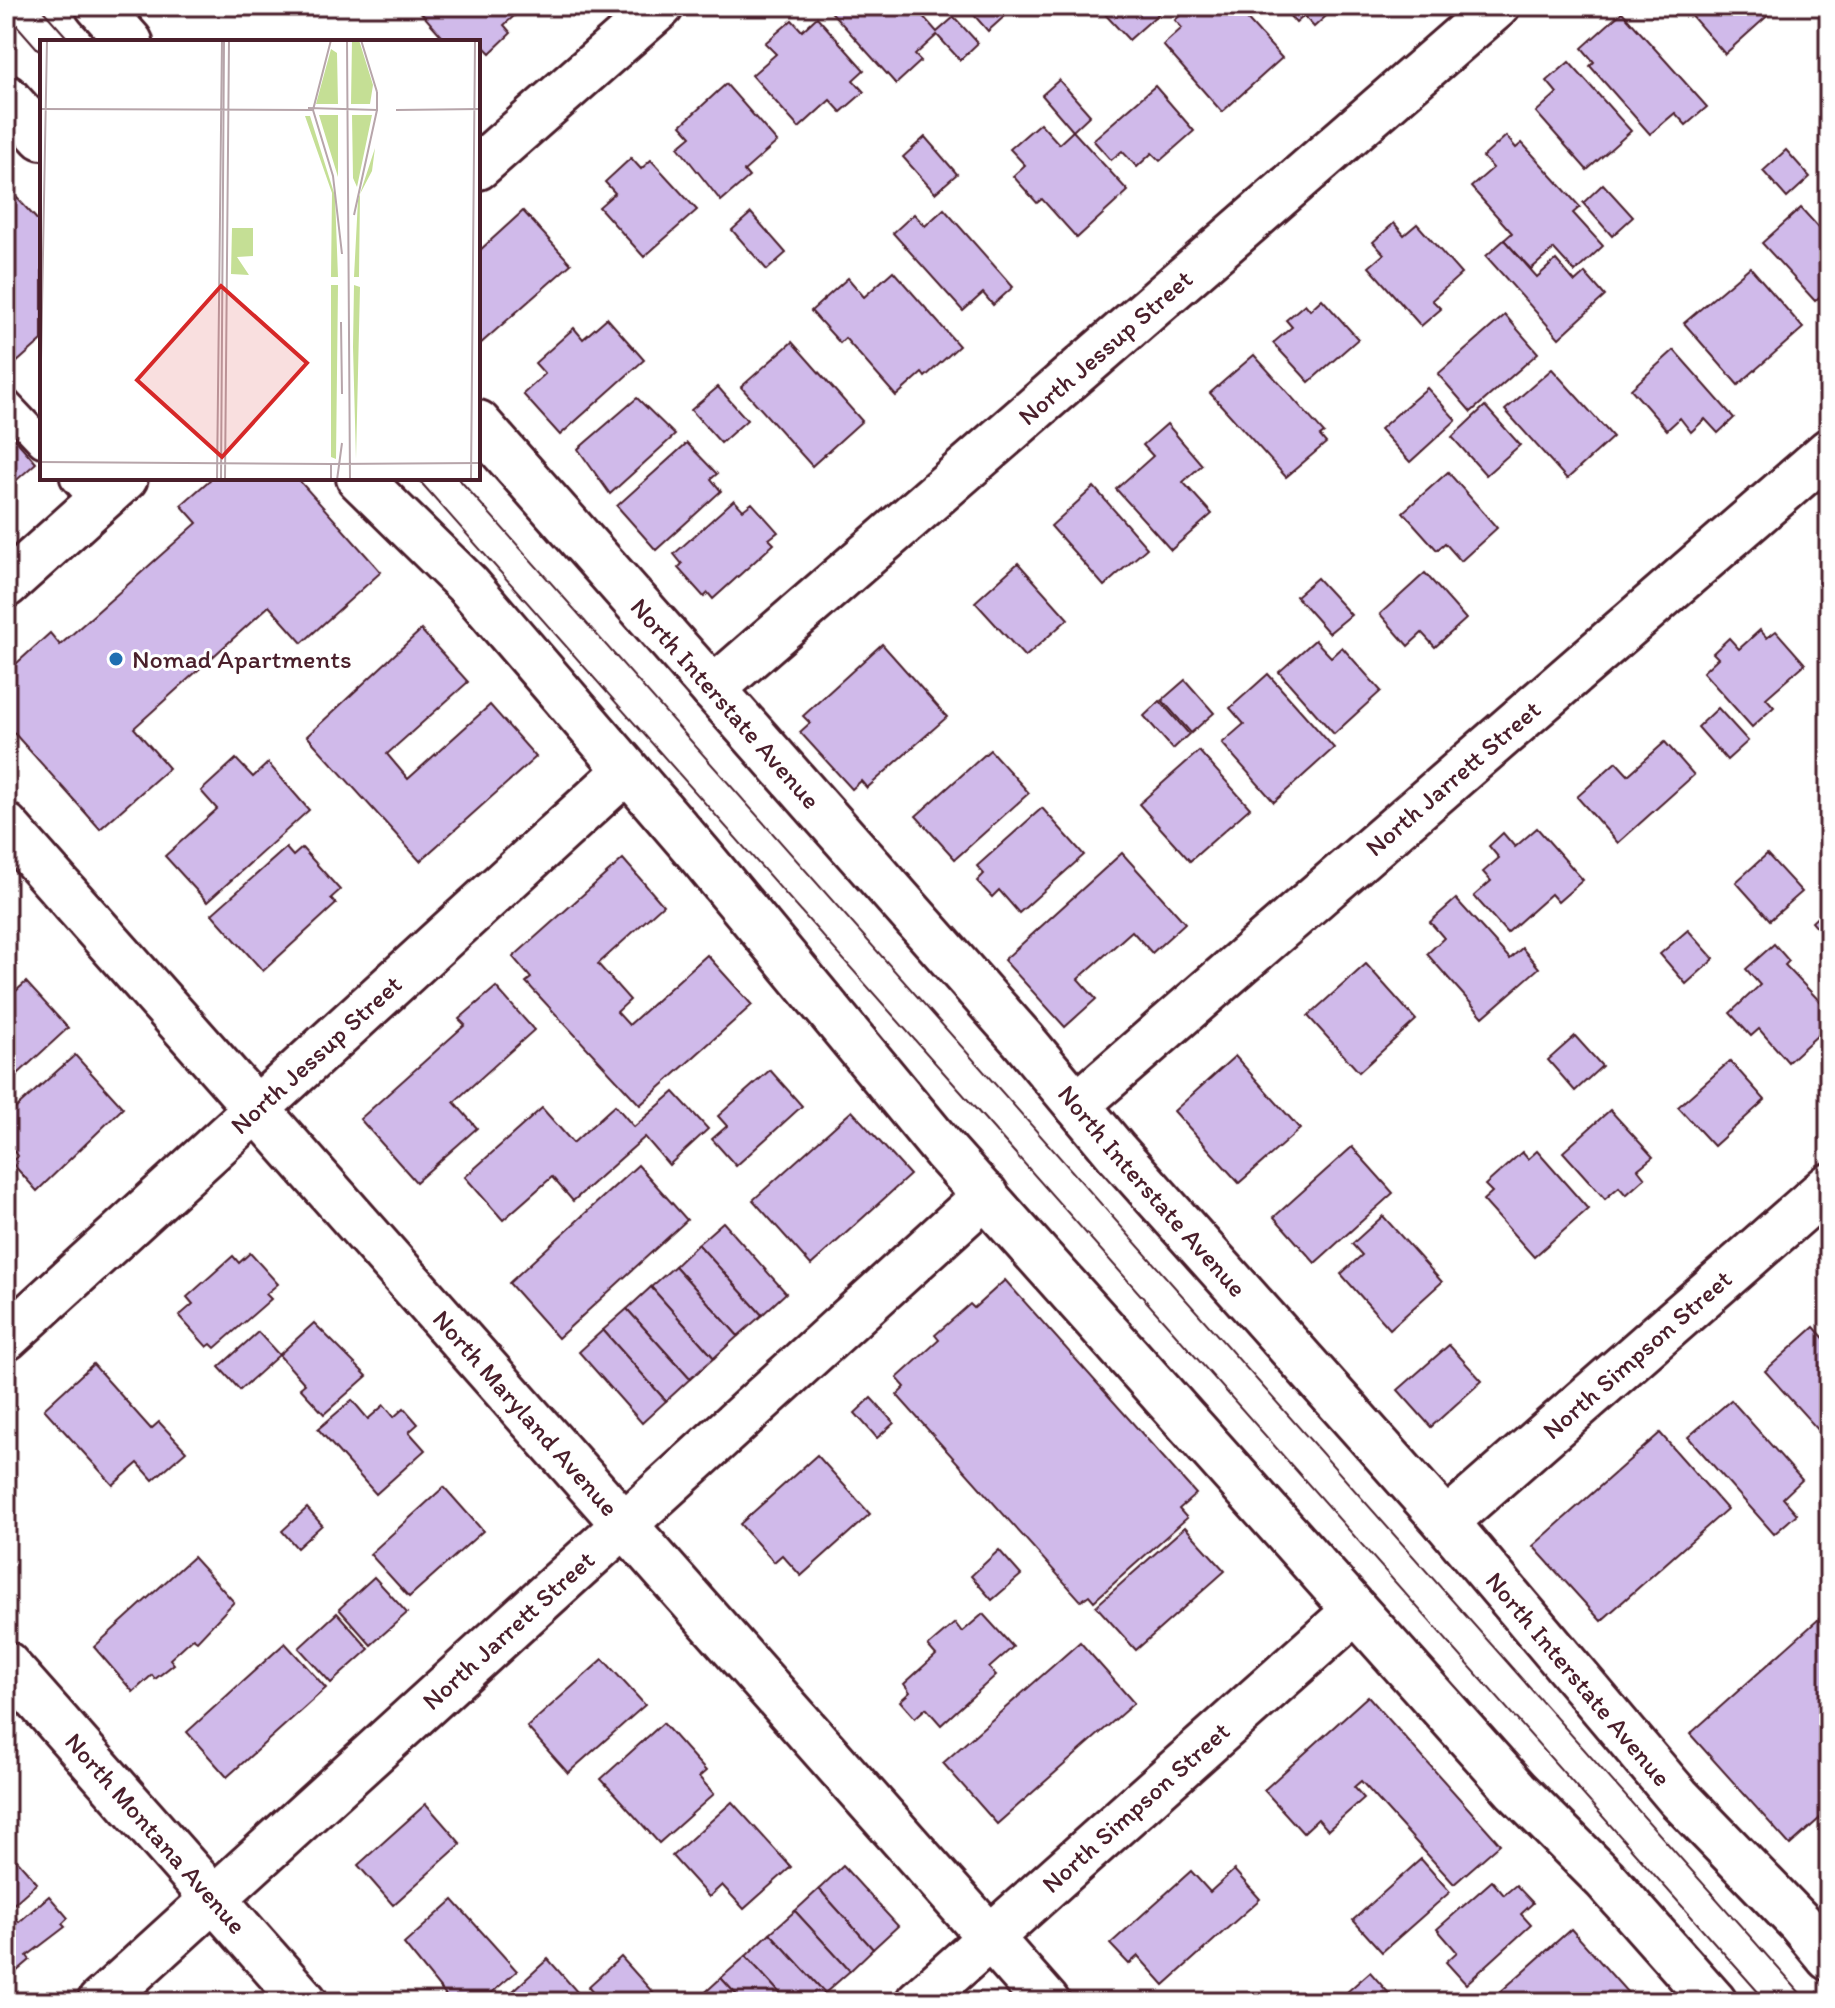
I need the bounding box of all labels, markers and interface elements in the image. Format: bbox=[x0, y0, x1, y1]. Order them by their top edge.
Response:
inset map bbox=[40, 40, 480, 480]
street label: North Jessup Street bbox=[1011, 263, 1199, 432]
street label: North Interstate Avenue bbox=[624, 591, 827, 816]
place label: Nomad Apartments bbox=[132, 643, 352, 675]
marker: Nomad Apartments bbox=[107, 650, 125, 668]
street label: North Jarrett Street bbox=[1359, 693, 1547, 863]
street label: North Jessup Street bbox=[224, 968, 408, 1141]
street label: North Interstate Avenue bbox=[1051, 1078, 1254, 1304]
street label: North Simpson Street bbox=[1536, 1263, 1738, 1446]
street label: North Maryland Avenue bbox=[426, 1303, 625, 1523]
street label: North Jarrett Street bbox=[415, 1544, 601, 1717]
street label: North Interstate Avenue bbox=[1479, 1565, 1678, 1793]
street label: North Simpson Street bbox=[1035, 1715, 1236, 1900]
street label: North Montana Avenue bbox=[58, 1726, 253, 1941]

